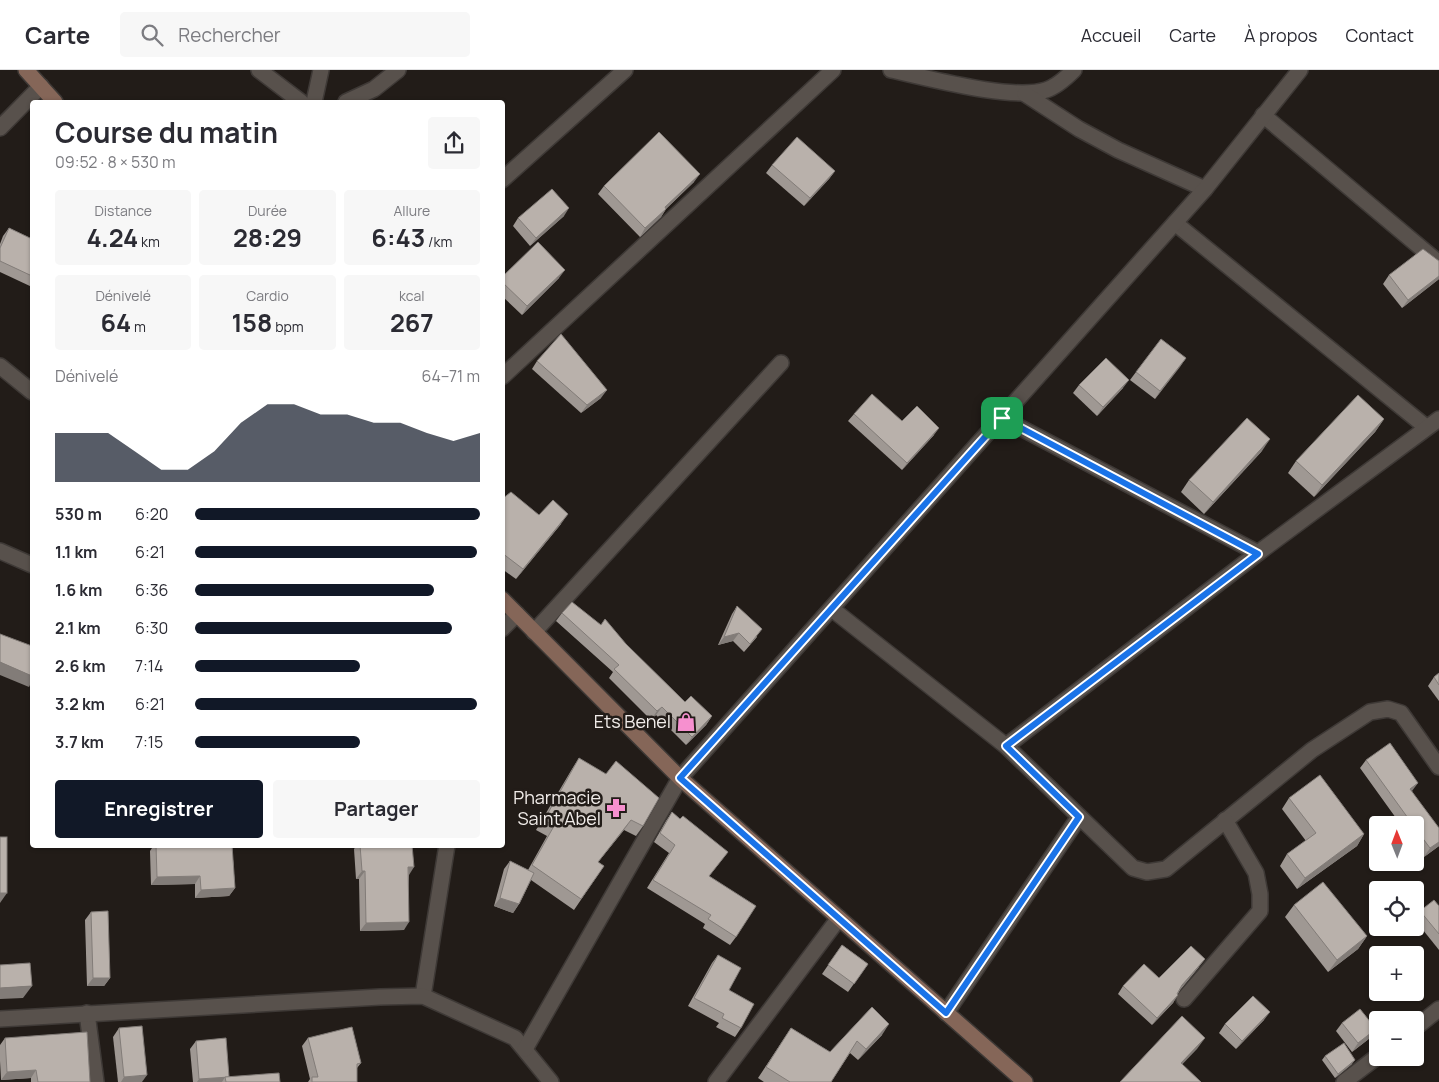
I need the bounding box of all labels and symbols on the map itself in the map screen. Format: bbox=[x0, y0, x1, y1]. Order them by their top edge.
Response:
pin bbox=[981, 397, 1023, 439]
place label: Ets Benel bbox=[594, 709, 671, 733]
shop icon: Ets Benel bbox=[675, 711, 697, 733]
place label: Pharmacie Saint Abel bbox=[513, 785, 601, 830]
pharmacy icon: Pharmacie Saint Abel bbox=[605, 797, 627, 819]
north arrow bbox=[1369, 816, 1424, 871]

